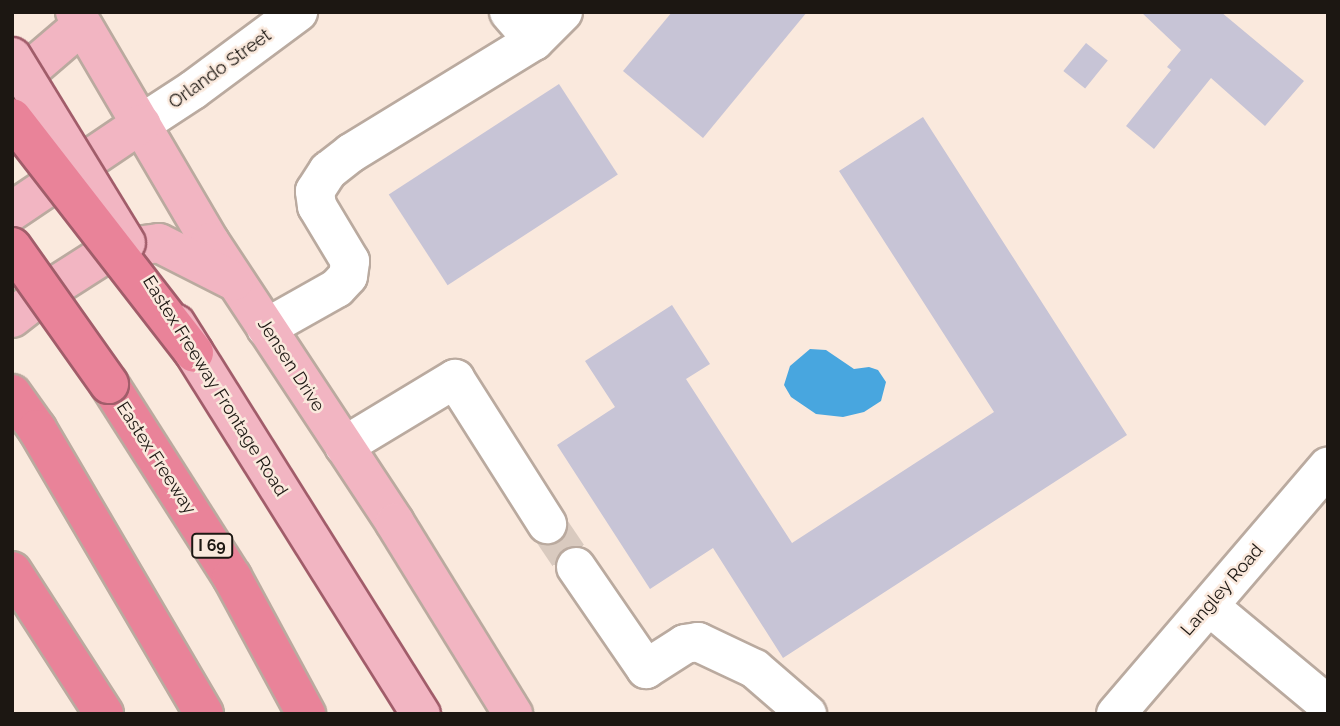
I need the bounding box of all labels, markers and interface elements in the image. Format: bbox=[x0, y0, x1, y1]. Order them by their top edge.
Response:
street label: Orlando Street bbox=[165, 25, 275, 113]
street label: Eastex Freeway Frontage Road bbox=[138, 271, 292, 501]
street label: Jensen Drive bbox=[253, 314, 329, 416]
street label: Eastex Freeway bbox=[112, 398, 200, 518]
road number: I 69 bbox=[191, 534, 233, 558]
street label: Langley Road bbox=[1176, 540, 1268, 640]

